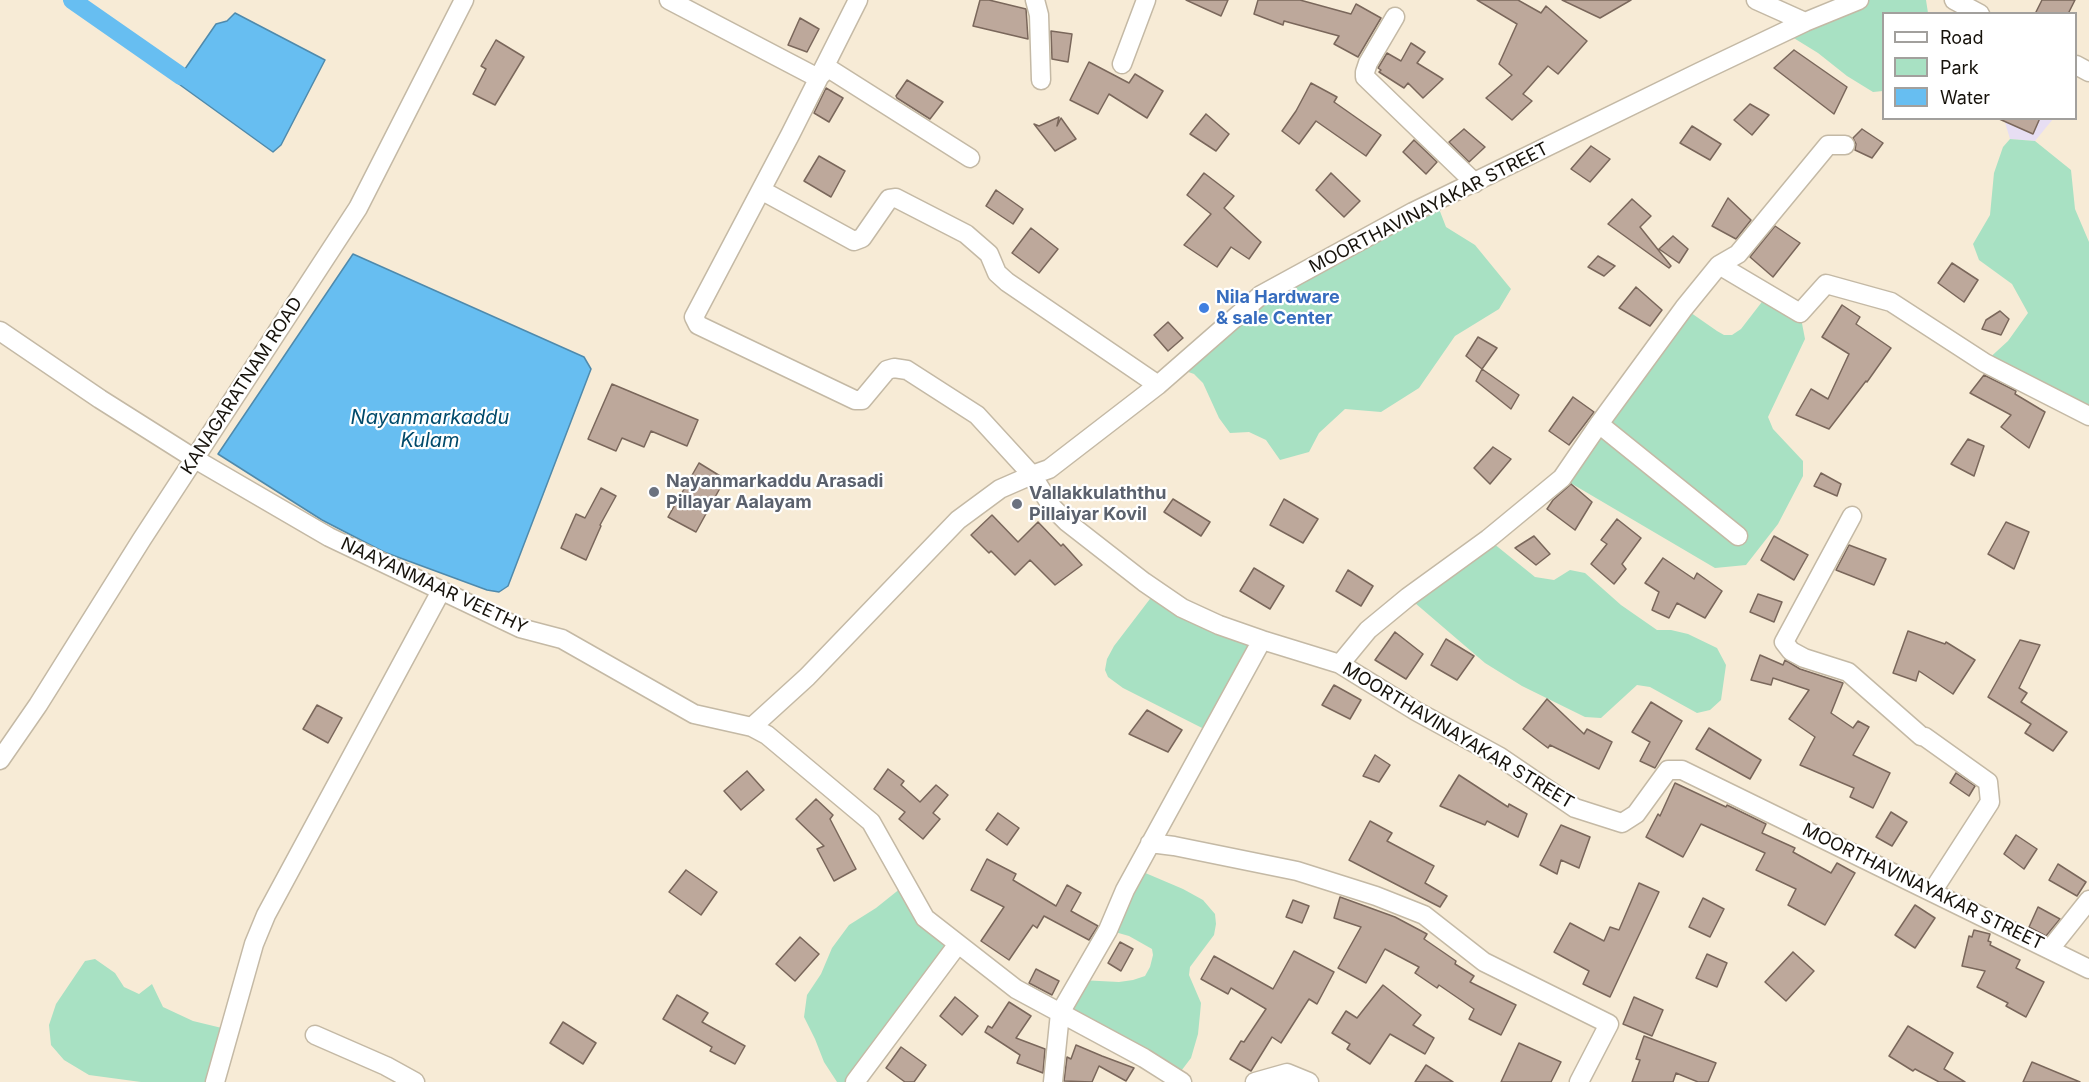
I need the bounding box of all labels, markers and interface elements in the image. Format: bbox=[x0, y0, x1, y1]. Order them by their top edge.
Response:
legend bbox=[1882, 12, 2077, 120]
text: Road bbox=[1940, 27, 1983, 48]
text: Park bbox=[1940, 57, 1979, 78]
text: Water bbox=[1940, 87, 1990, 108]
street label: MOORTHAVINAYAKAR STREET bbox=[1306, 138, 1552, 278]
place label: Nila Hardware & sale Center bbox=[1216, 287, 1340, 330]
street label: KANAGARATNAM ROAD bbox=[177, 293, 307, 479]
marker: Nila Hardware & sale Center bbox=[1197, 301, 1211, 315]
water label: Nayanmarkaddu Kulam bbox=[351, 406, 509, 453]
place label: Nayanmarkaddu Arasadi Pillayar Aalayam bbox=[666, 471, 883, 514]
place label: Vallakkulaththu Pillaiyar Kovil bbox=[1029, 483, 1166, 526]
marker: Nayanmarkaddu Arasadi Pillayar Aalayam bbox=[647, 485, 661, 499]
marker: Vallakkulaththu Pillaiyar Kovil bbox=[1010, 497, 1024, 511]
street label: NAAYANMAAR VEETHY bbox=[337, 533, 531, 639]
street label: MOORTHAVINAYAKAR STREET bbox=[1338, 658, 1578, 814]
street label: MOORTHAVINAYAKAR STREET bbox=[1799, 819, 2047, 955]

